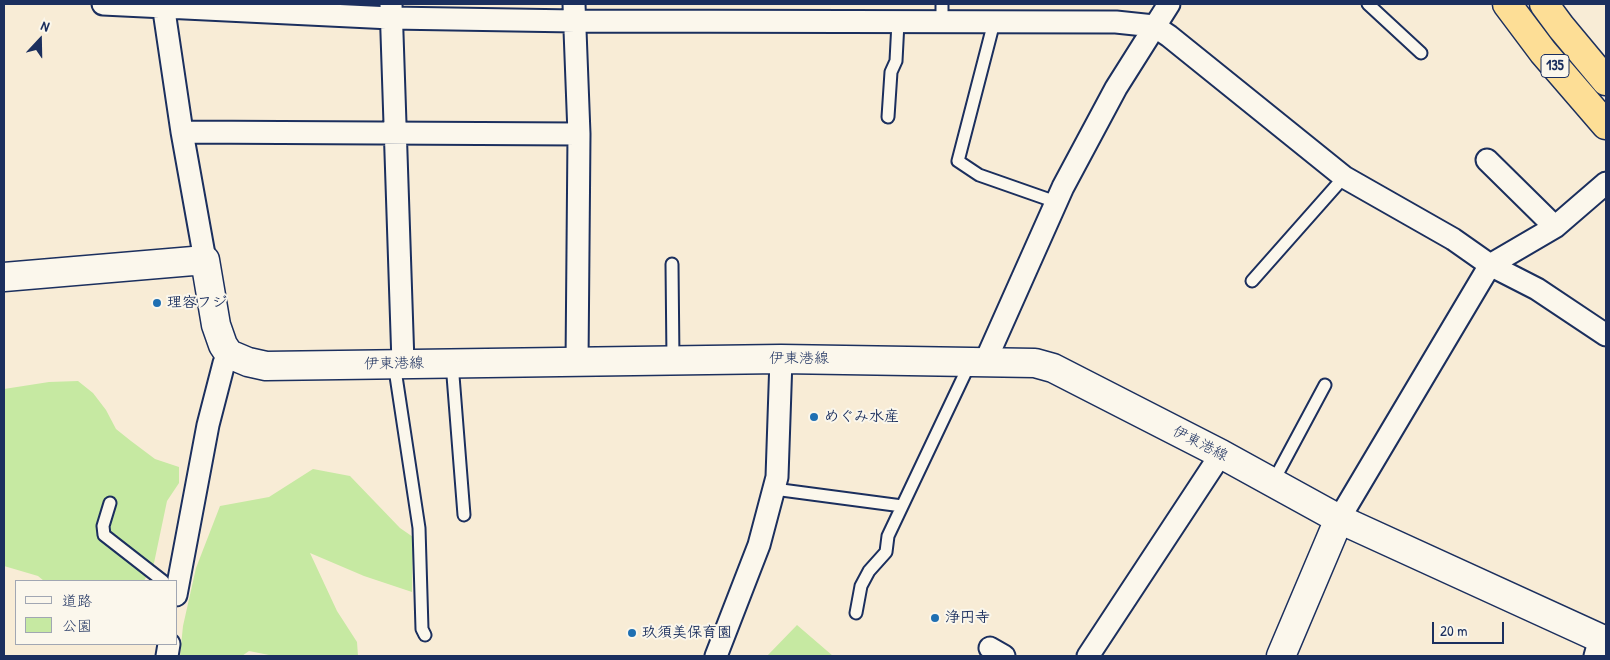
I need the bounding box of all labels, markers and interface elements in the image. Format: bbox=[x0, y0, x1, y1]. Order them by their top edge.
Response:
north arrow bbox=[15, 15, 65, 65]
text: N bbox=[39, 15, 52, 36]
road number: 135 bbox=[1541, 54, 1569, 78]
place label: 理容フジ bbox=[167, 294, 227, 312]
marker: 理容フジ bbox=[151, 297, 163, 309]
street label: 伊東港線 bbox=[769, 350, 829, 368]
street label: 伊東港線 bbox=[364, 354, 424, 374]
place label: めぐみ水産 bbox=[824, 408, 899, 426]
marker: めぐみ水産 bbox=[808, 411, 820, 423]
street label: 伊東港線 bbox=[1169, 422, 1231, 466]
legend bbox=[15, 580, 178, 645]
text: 道路 bbox=[62, 590, 92, 611]
place label: 浄円寺 bbox=[945, 609, 990, 627]
marker: 浄円寺 bbox=[929, 612, 941, 624]
scale bar bbox=[1435, 612, 1508, 644]
text: 公園 bbox=[62, 615, 92, 636]
text: 20 m bbox=[1440, 620, 1467, 641]
place label: 玖須美保育園 bbox=[642, 624, 732, 642]
marker: 玖須美保育園 bbox=[626, 627, 638, 639]

